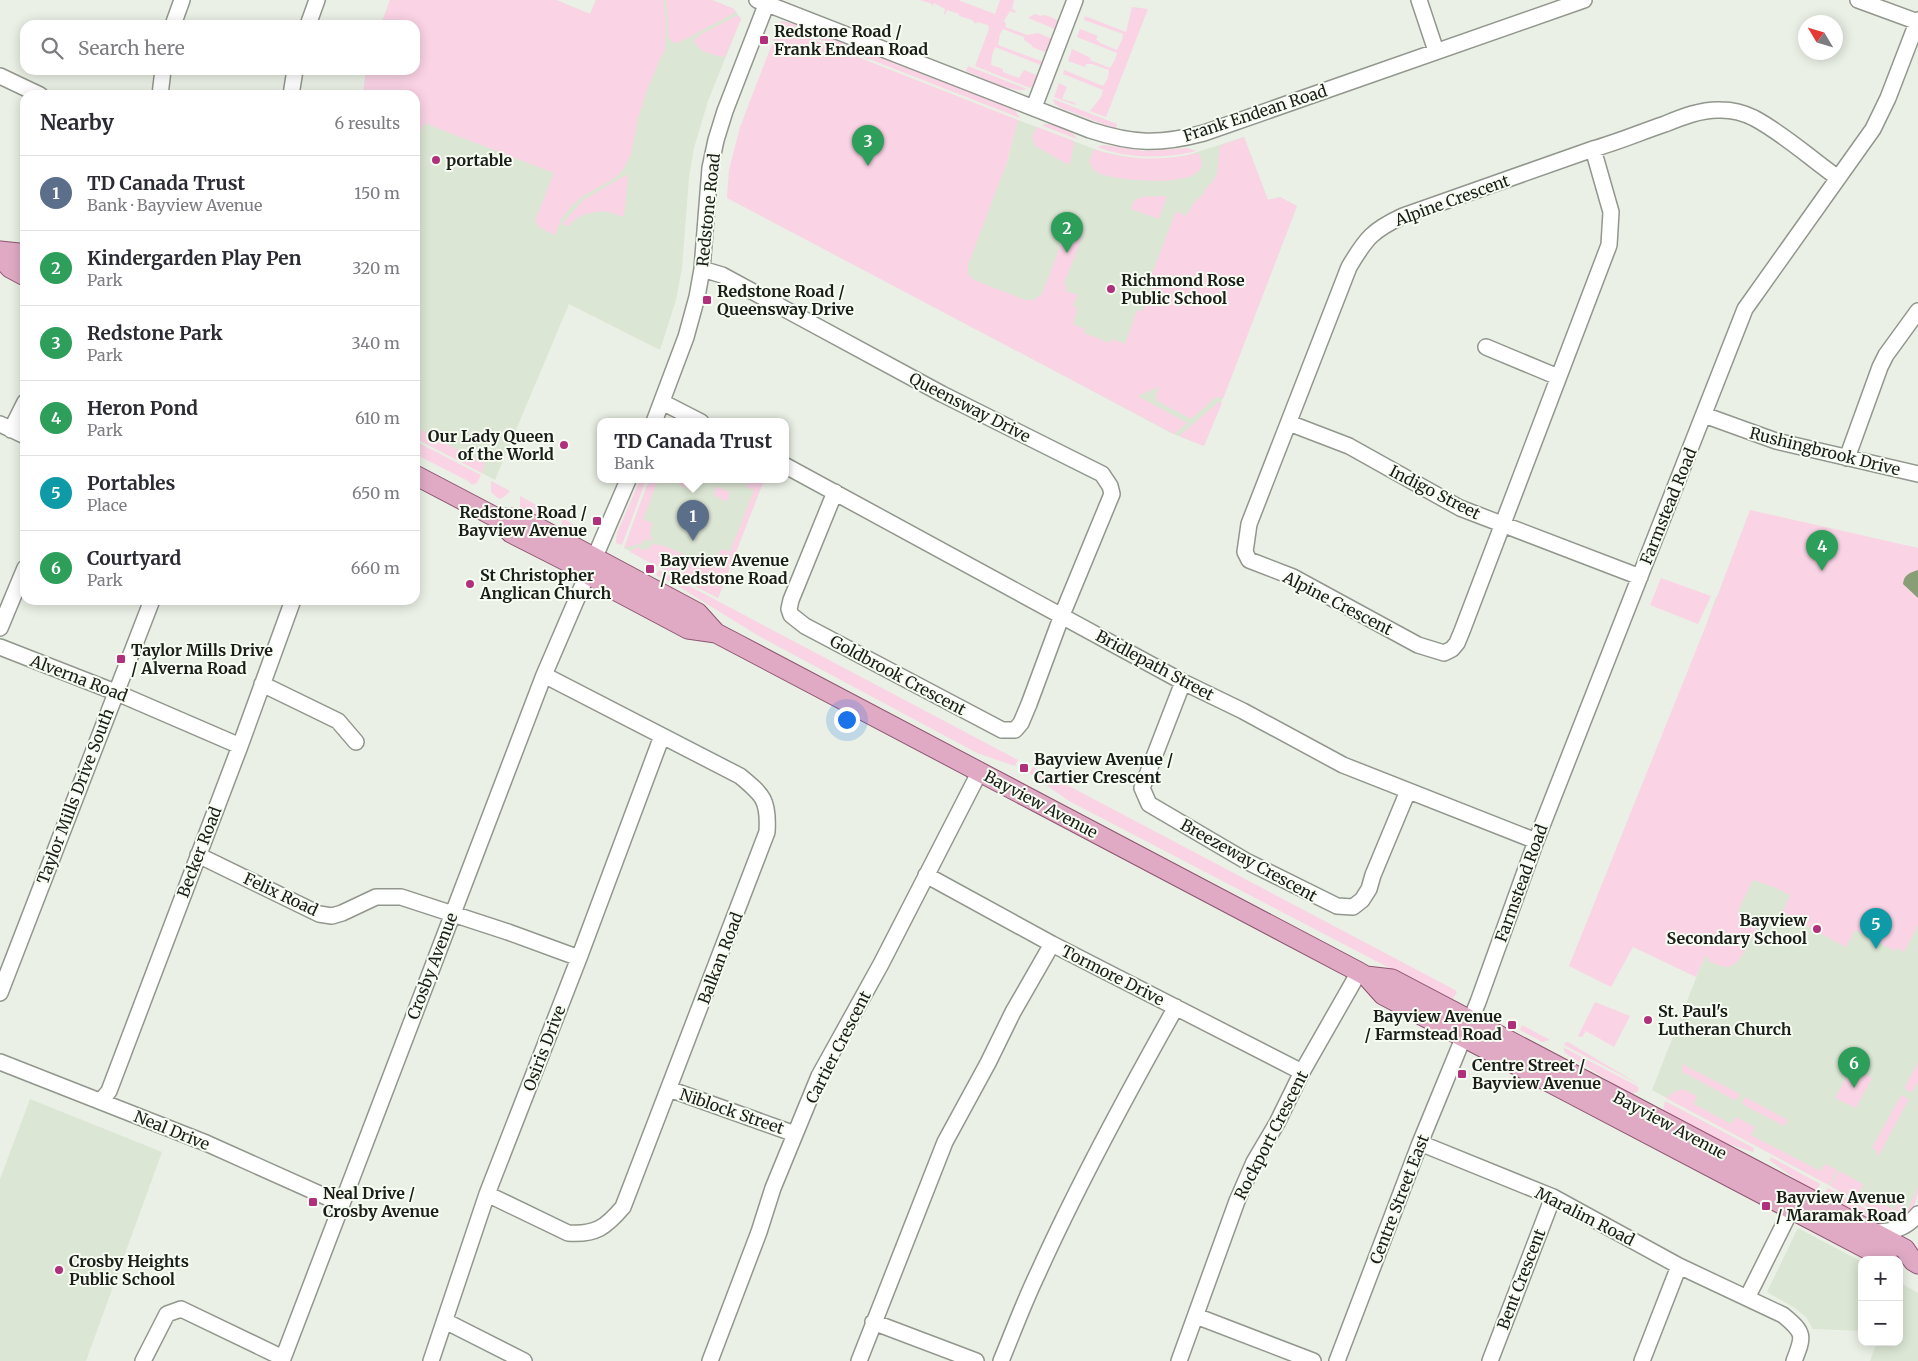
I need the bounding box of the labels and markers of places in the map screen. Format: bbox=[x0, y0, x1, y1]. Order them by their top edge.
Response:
place label: Redstone Road / Frank Endean Road bbox=[774, 21, 928, 59]
marker: Redstone Road / Frank Endean Road bbox=[758, 34, 770, 46]
pin: 3 bbox=[852, 125, 884, 166]
place label: portable bbox=[446, 150, 513, 170]
marker: portable bbox=[430, 154, 442, 166]
pin: 2 bbox=[1051, 212, 1083, 253]
place label: Richmond Rose Public School bbox=[1121, 270, 1245, 308]
place label: Redstone Road / Queensway Drive bbox=[717, 281, 854, 319]
marker: Richmond Rose Public School bbox=[1105, 283, 1117, 295]
marker: Redstone Road / Queensway Drive bbox=[701, 294, 713, 306]
place label: Our Lady Queen of the World bbox=[428, 426, 554, 464]
marker: Our Lady Queen of the World bbox=[558, 439, 570, 451]
pin: 1 bbox=[677, 500, 709, 541]
place label: Redstone Road / Bayview Avenue bbox=[458, 502, 587, 540]
marker: Redstone Road / Bayview Avenue bbox=[591, 515, 603, 527]
pin: 4 bbox=[1806, 530, 1838, 571]
place label: Bayview Avenue / Redstone Road bbox=[660, 550, 789, 588]
marker: Bayview Avenue / Redstone Road bbox=[644, 563, 656, 575]
place label: St Christopher Anglican Church bbox=[479, 565, 612, 603]
marker: St Christopher Anglican Church bbox=[464, 578, 476, 590]
place label: Taylor Mills Drive / Alverna Road bbox=[131, 640, 273, 678]
marker: Taylor Mills Drive / Alverna Road bbox=[115, 653, 127, 665]
place label: Bayview Avenue / Cartier Crescent bbox=[1034, 749, 1173, 787]
marker: Bayview Avenue / Cartier Crescent bbox=[1018, 762, 1030, 774]
pin: 5 bbox=[1860, 908, 1892, 949]
place label: Bayview Secondary School bbox=[1667, 910, 1807, 948]
marker: Bayview Secondary School bbox=[1811, 923, 1823, 935]
place label: St. Paul's Lutheran Church bbox=[1658, 1001, 1792, 1039]
place label: Bayview Avenue / Farmstead Road bbox=[1364, 1006, 1502, 1044]
marker: St. Paul's Lutheran Church bbox=[1642, 1014, 1654, 1026]
marker: Bayview Avenue / Farmstead Road bbox=[1506, 1019, 1518, 1031]
pin: 6 bbox=[1838, 1047, 1870, 1088]
place label: Centre Street / Bayview Avenue bbox=[1472, 1055, 1601, 1093]
marker: Centre Street / Bayview Avenue bbox=[1456, 1068, 1468, 1080]
place label: Neal Drive / Crosby Avenue bbox=[323, 1183, 439, 1221]
place label: Bayview Avenue / Maramak Road bbox=[1776, 1187, 1907, 1225]
marker: Neal Drive / Crosby Avenue bbox=[307, 1196, 319, 1208]
marker: Bayview Avenue / Maramak Road bbox=[1760, 1200, 1772, 1212]
place label: Crosby Heights Public School bbox=[69, 1251, 189, 1289]
marker: Crosby Heights Public School bbox=[53, 1264, 65, 1276]

